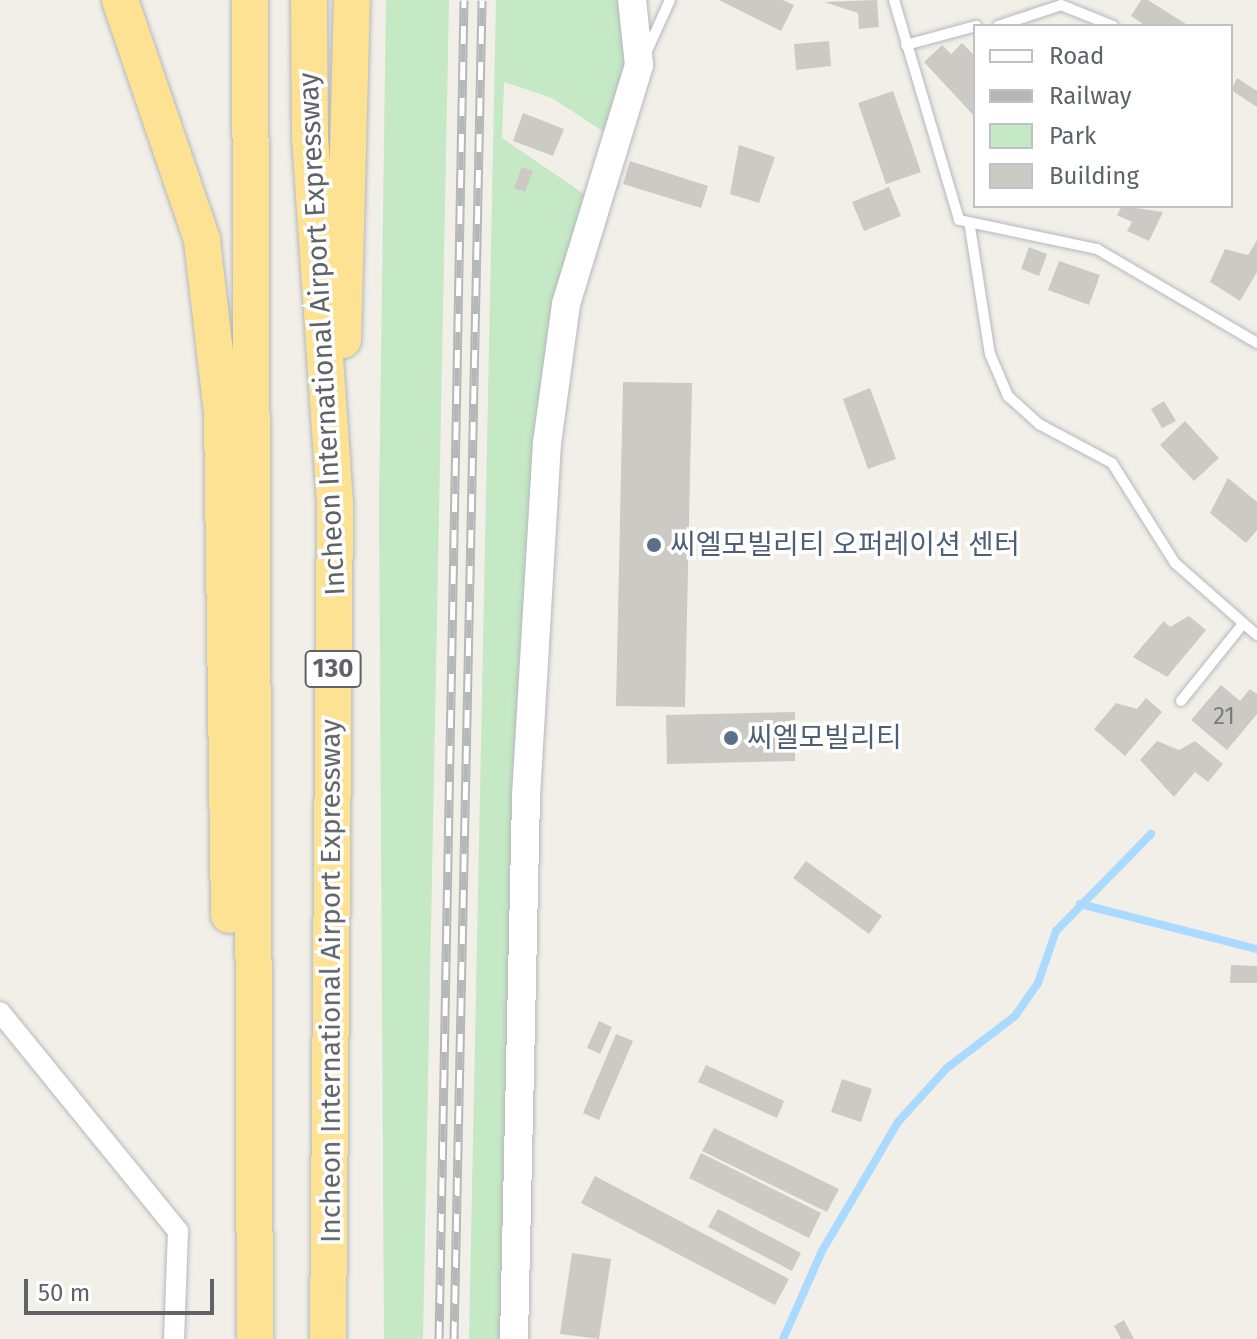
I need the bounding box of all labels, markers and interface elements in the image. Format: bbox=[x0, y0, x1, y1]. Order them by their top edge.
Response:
legend bbox=[973, 24, 1233, 208]
text: Road bbox=[1049, 42, 1104, 70]
street label: Incheon International Airport Expressway bbox=[292, 72, 352, 596]
text: Railway bbox=[1049, 82, 1132, 110]
text: Park bbox=[1049, 122, 1096, 150]
text: Building bbox=[1049, 162, 1139, 190]
place label: 씨엘모빌리티 오퍼레이션 센터 bbox=[670, 528, 1020, 562]
marker: 씨엘모빌리티 오퍼레이션 센터 bbox=[645, 536, 663, 554]
road number: 130 bbox=[303, 647, 363, 691]
house number: 21 bbox=[1213, 703, 1235, 731]
street label: Incheon International Airport Expressway bbox=[314, 719, 348, 1243]
place label: 씨엘모빌리티 bbox=[747, 721, 902, 755]
marker: 씨엘모빌리티 bbox=[722, 729, 740, 747]
scale bar bbox=[28, 1263, 218, 1313]
text: 50 m bbox=[38, 1279, 90, 1307]

